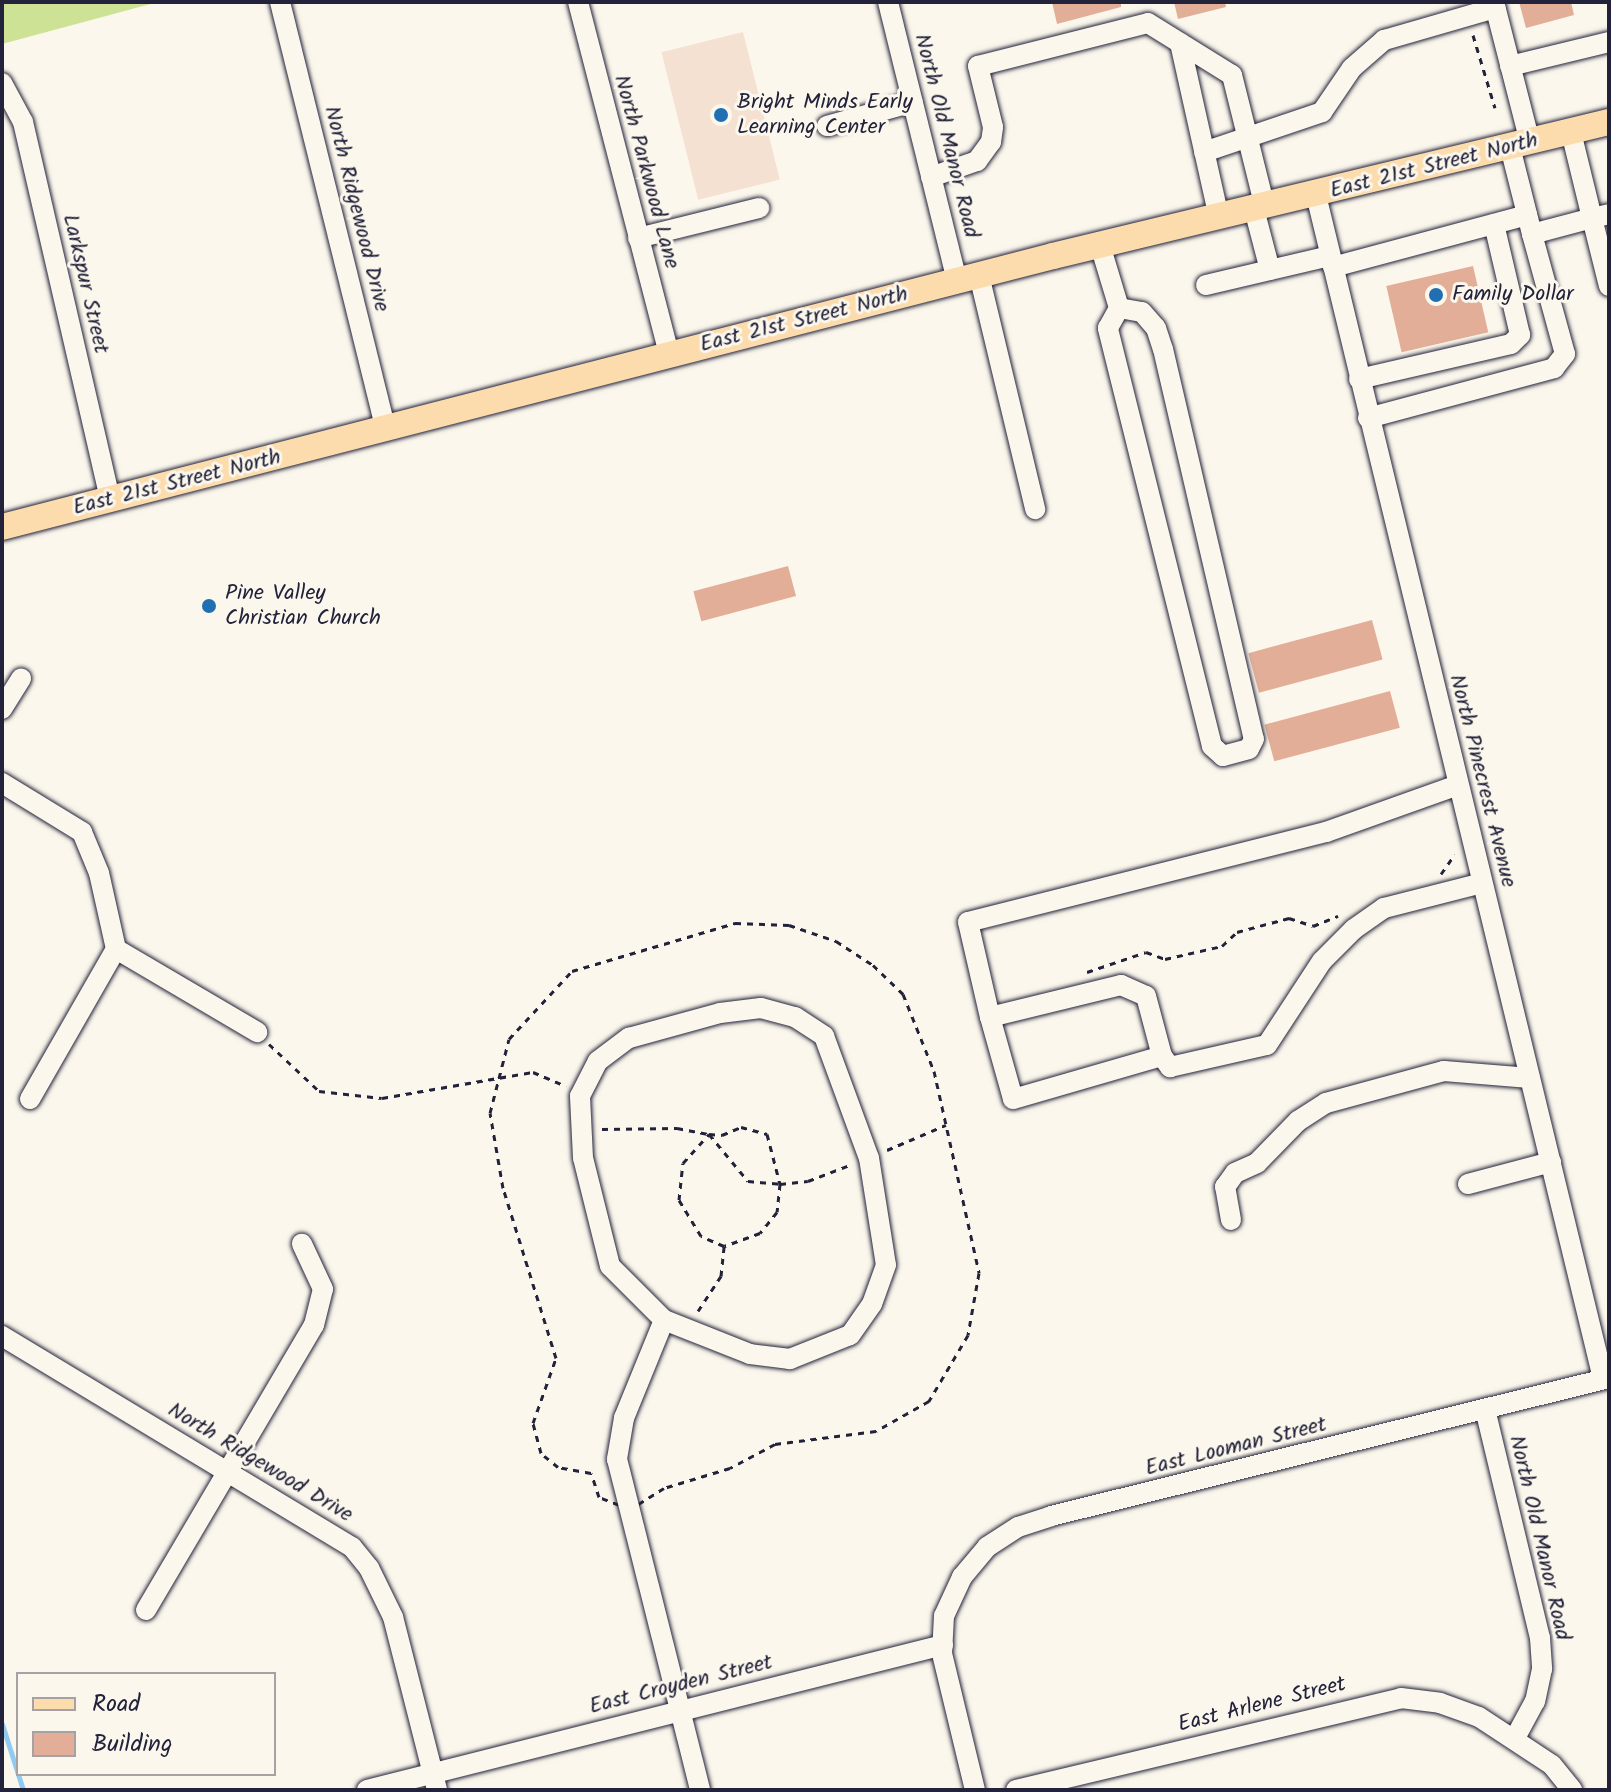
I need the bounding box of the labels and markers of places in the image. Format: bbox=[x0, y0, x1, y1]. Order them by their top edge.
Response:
place label: Bright Minds Early Learning Center bbox=[737, 89, 913, 140]
marker: Bright Minds Early Learning Center bbox=[712, 106, 730, 124]
place label: Family Dollar bbox=[1452, 282, 1574, 308]
marker: Family Dollar bbox=[1427, 286, 1445, 304]
place label: Pine Valley Christian Church bbox=[225, 580, 381, 632]
marker: Pine Valley Christian Church bbox=[200, 597, 218, 615]

